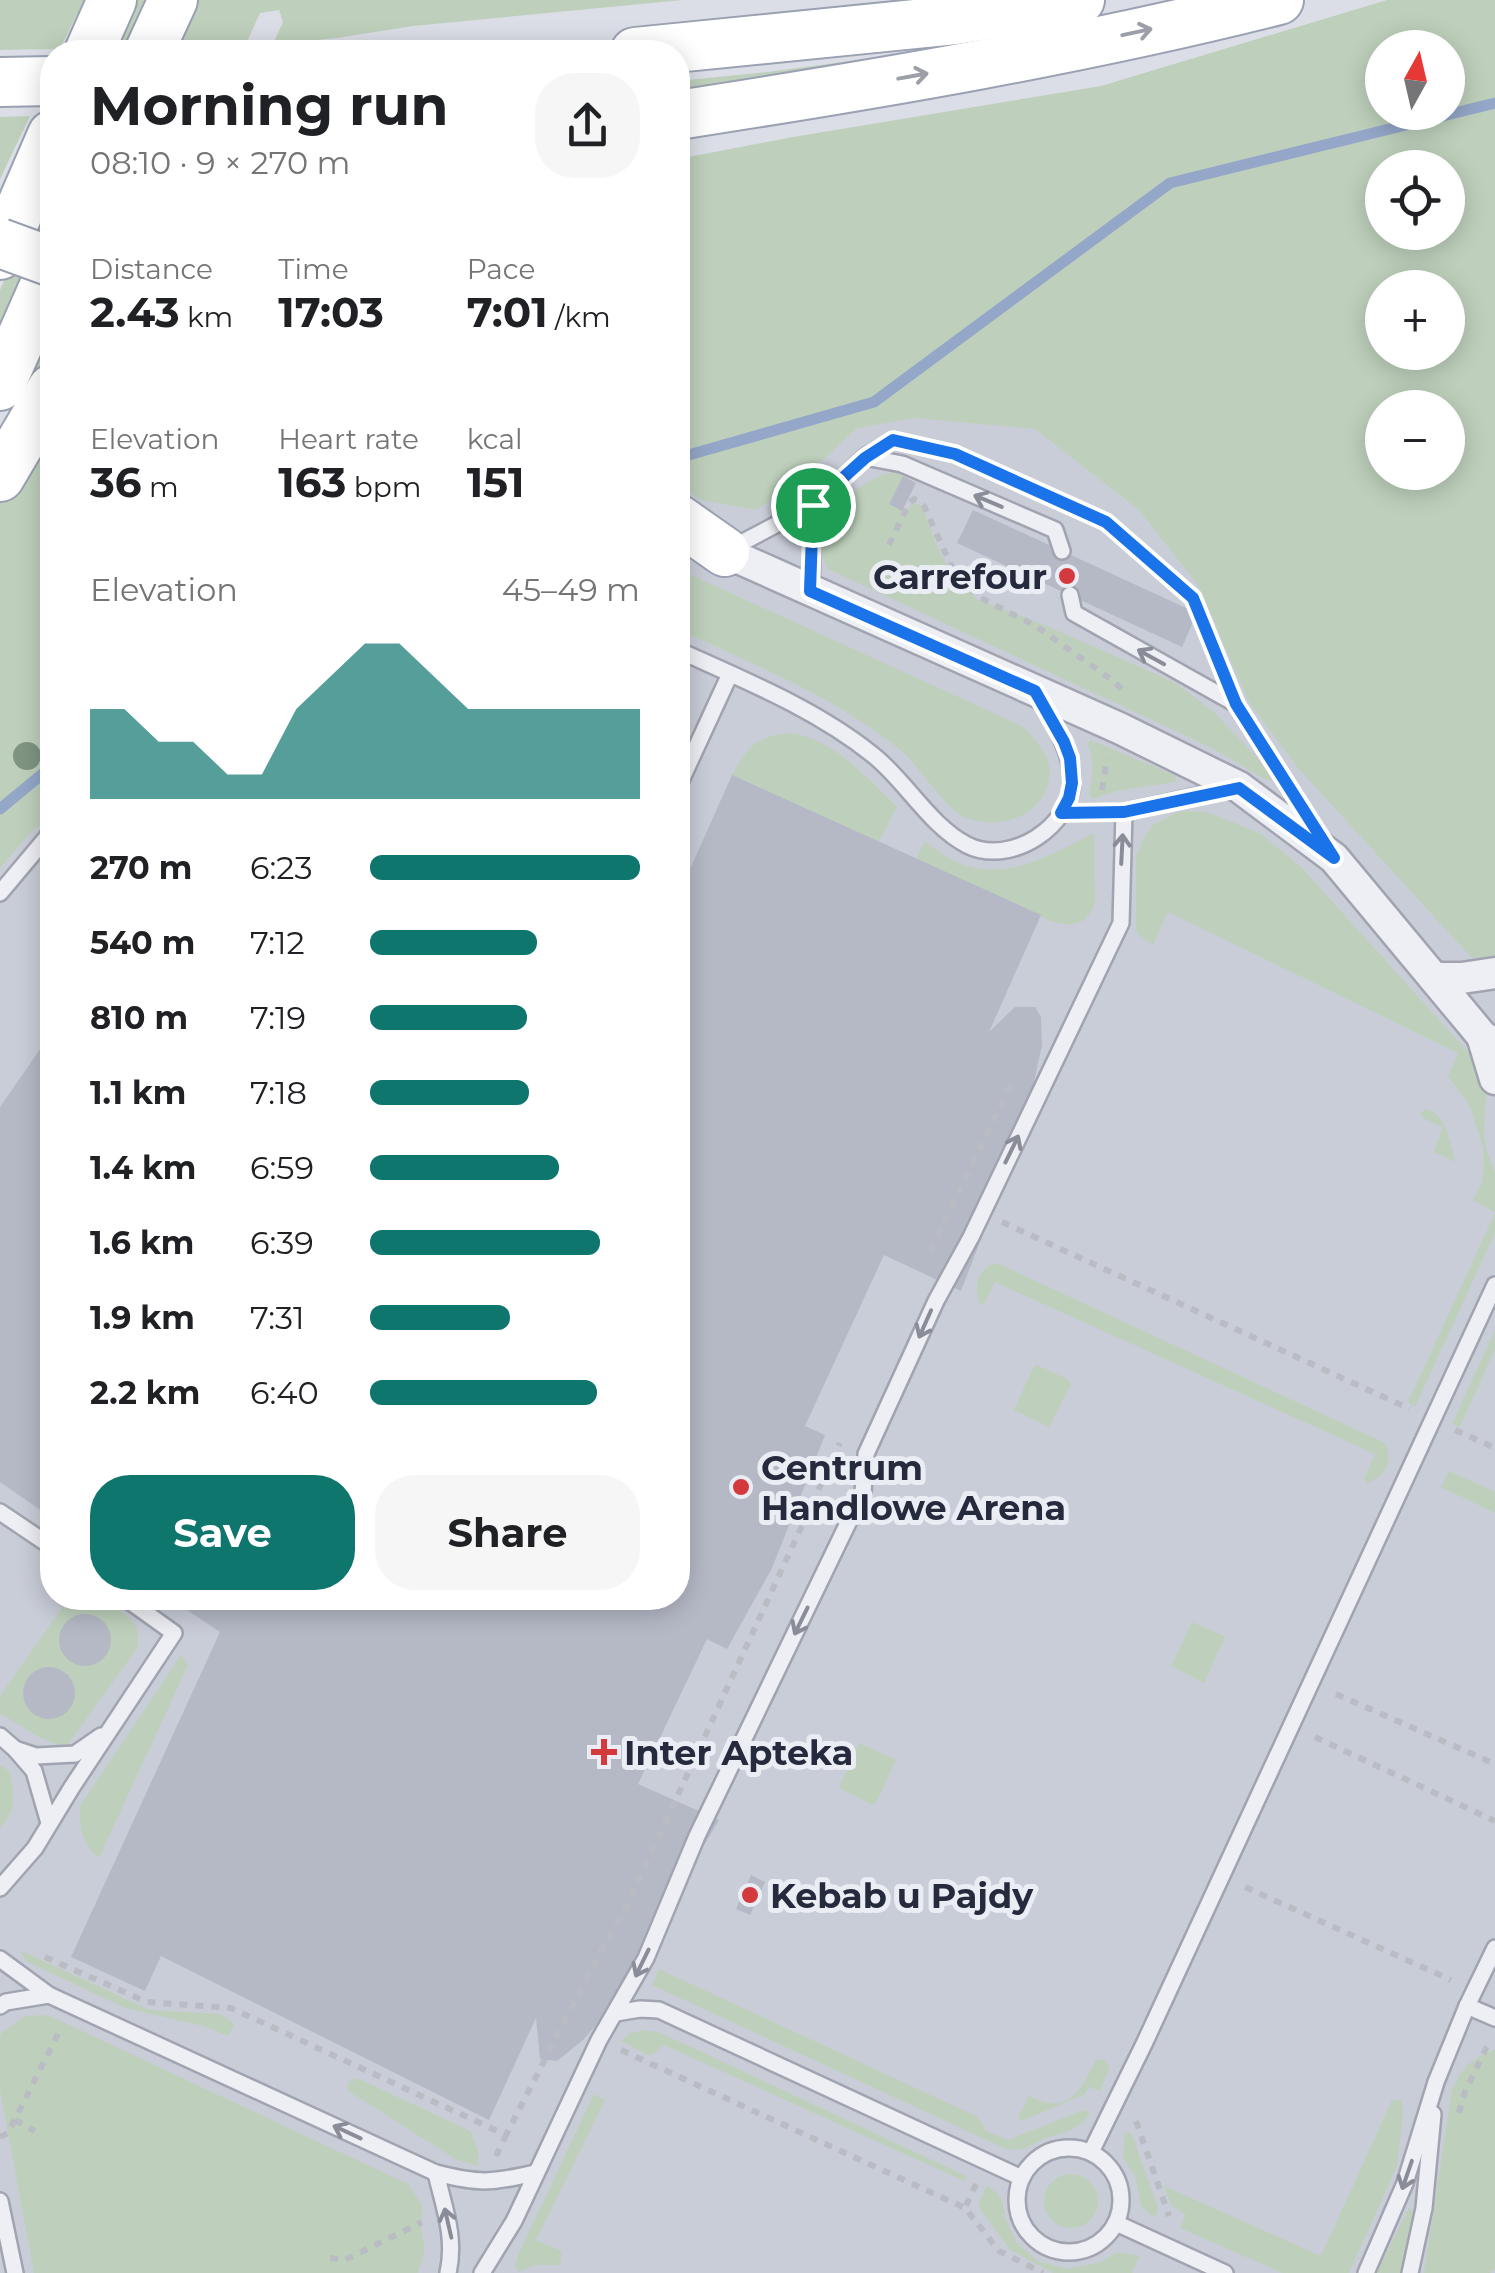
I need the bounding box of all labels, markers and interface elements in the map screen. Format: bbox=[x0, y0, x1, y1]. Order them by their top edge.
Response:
one-way arrow bbox=[1120, 22, 1152, 40]
north arrow bbox=[1365, 30, 1465, 130]
map controls bbox=[1365, 30, 1465, 490]
one-way arrow bbox=[896, 66, 929, 85]
text: Morning run bbox=[90, 72, 448, 139]
button: share bbox=[535, 73, 640, 178]
text: 08:10 · 9 × 270 m bbox=[90, 143, 350, 182]
button: locate bbox=[1365, 150, 1465, 250]
text: Distance bbox=[90, 252, 213, 286]
text: Time bbox=[278, 252, 349, 286]
text: Pace bbox=[467, 252, 535, 286]
button: + bbox=[1365, 270, 1465, 370]
text: 2.43 bbox=[90, 286, 180, 338]
text: 17:03 bbox=[278, 286, 384, 338]
text: 7:01 bbox=[467, 286, 548, 338]
text: km bbox=[180, 300, 233, 334]
text: /km bbox=[548, 300, 611, 334]
button: − bbox=[1365, 390, 1465, 490]
text: Elevation bbox=[90, 422, 219, 456]
text: Heart rate bbox=[278, 422, 419, 456]
text: kcal bbox=[467, 422, 523, 456]
text: 36 bbox=[90, 456, 142, 508]
text: 163 bbox=[278, 456, 346, 508]
text: 151 bbox=[467, 456, 525, 508]
pin bbox=[771, 463, 856, 548]
text: m bbox=[142, 470, 179, 504]
text: bpm bbox=[346, 470, 421, 504]
icon: arrive bbox=[786, 478, 841, 533]
one-way arrow bbox=[973, 491, 1004, 509]
place label: Carrefour bbox=[873, 555, 1047, 598]
marker: Carrefour bbox=[1056, 565, 1078, 587]
text: Elevation bbox=[90, 570, 238, 609]
text: 45–49 m bbox=[502, 570, 640, 609]
one-way arrow bbox=[1137, 646, 1167, 666]
one-way arrow bbox=[1113, 833, 1132, 865]
text: 270 m bbox=[90, 848, 192, 887]
text: 6:23 bbox=[250, 848, 313, 887]
text: 540 m bbox=[90, 923, 195, 962]
text: 7:12 bbox=[250, 923, 305, 962]
text: 810 m bbox=[90, 998, 188, 1037]
text: 7:19 bbox=[250, 998, 306, 1037]
text: 1.1 km bbox=[90, 1073, 186, 1112]
text: 7:18 bbox=[250, 1073, 307, 1112]
one-way arrow bbox=[1003, 1135, 1022, 1164]
text: 1.4 km bbox=[90, 1148, 196, 1187]
text: 6:59 bbox=[250, 1148, 314, 1187]
text: 1.6 km bbox=[90, 1223, 194, 1262]
text: 6:39 bbox=[250, 1223, 314, 1262]
text: 1.9 km bbox=[90, 1298, 195, 1337]
text: 7:31 bbox=[250, 1298, 305, 1337]
one-way arrow bbox=[915, 1308, 934, 1338]
text: 2.2 km bbox=[90, 1373, 200, 1412]
text: 6:40 bbox=[250, 1373, 319, 1412]
place label: Centrum Handlowe Arena bbox=[761, 1446, 1066, 1529]
button: Save bbox=[90, 1475, 355, 1590]
button: Share bbox=[375, 1475, 640, 1590]
marker: Centrum Handlowe Arena bbox=[730, 1476, 752, 1498]
one-way arrow bbox=[790, 1606, 809, 1636]
place label: Inter Apteka bbox=[624, 1731, 853, 1774]
marker: Inter Apteka bbox=[593, 1741, 615, 1763]
place label: Kebab u Pajdy bbox=[770, 1874, 1034, 1917]
marker: Kebab u Pajdy bbox=[739, 1884, 761, 1906]
one-way arrow bbox=[632, 1947, 651, 1977]
one-way arrow bbox=[333, 2121, 363, 2140]
one-way arrow bbox=[1396, 2159, 1414, 2191]
one-way arrow bbox=[438, 2208, 456, 2240]

